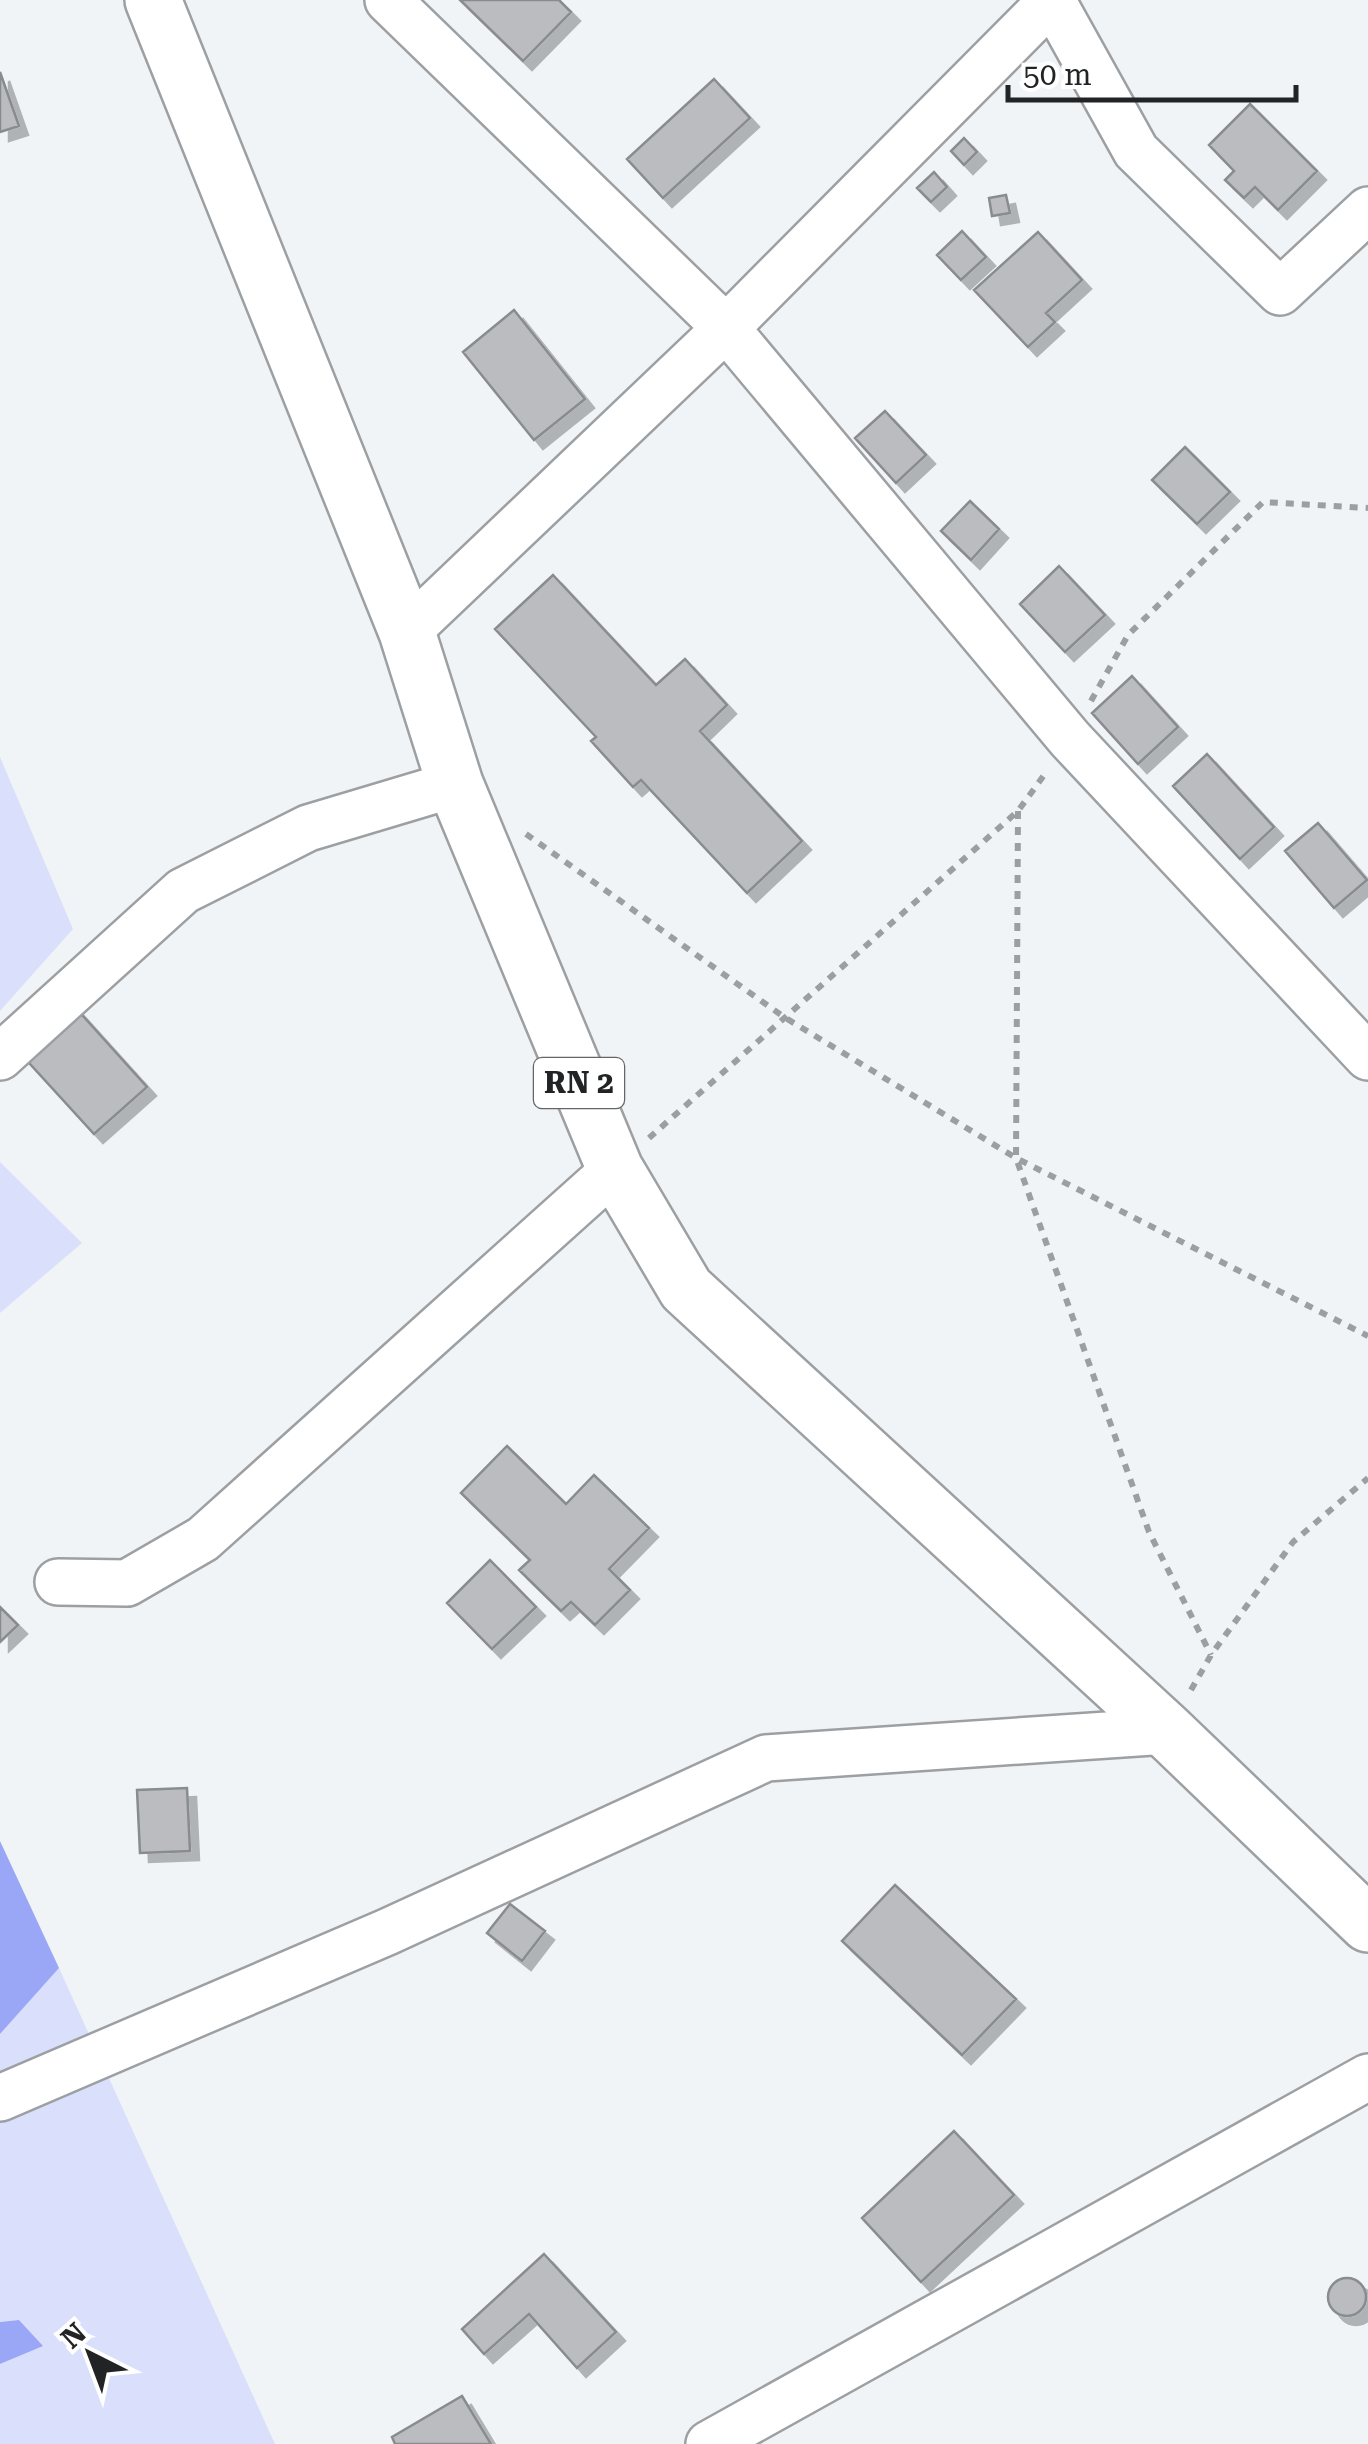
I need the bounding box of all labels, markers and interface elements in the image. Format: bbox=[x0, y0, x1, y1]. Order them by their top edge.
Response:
scale bar bbox=[1008, 40, 1296, 102]
text: 50 m bbox=[1023, 57, 1092, 92]
road number: RN 2 bbox=[534, 1058, 624, 1108]
north arrow bbox=[40, 2304, 140, 2404]
text: N bbox=[55, 2316, 93, 2355]

